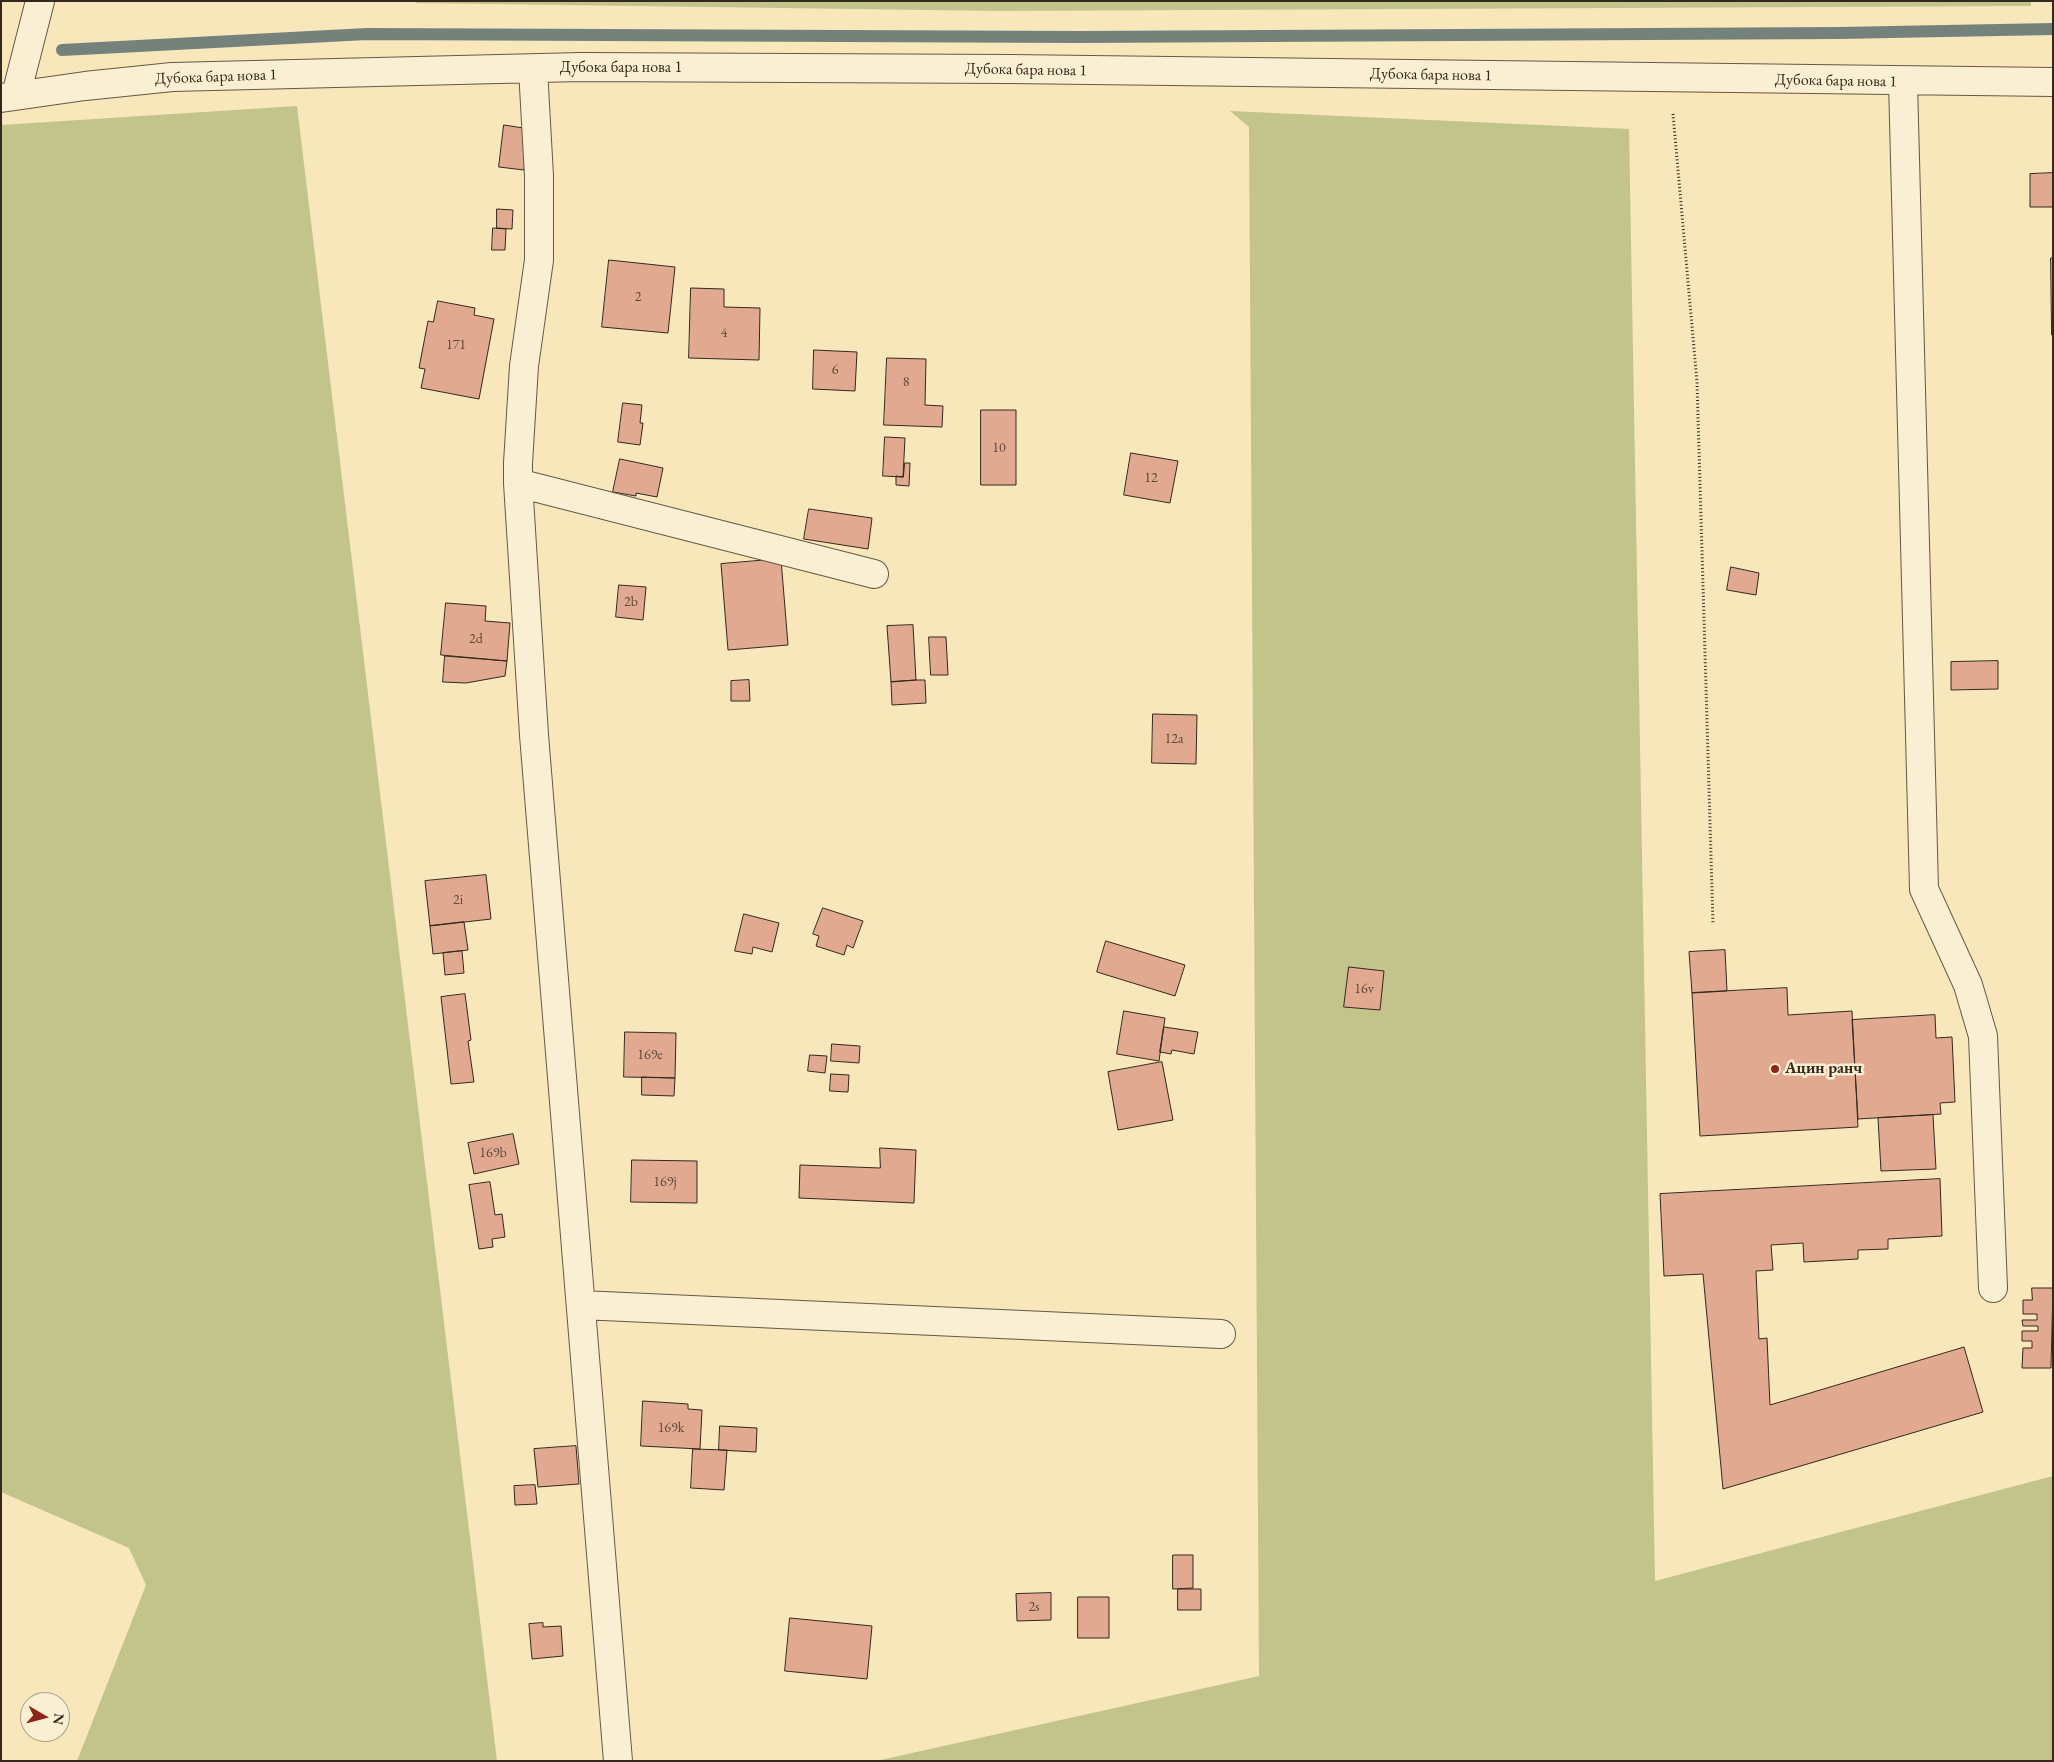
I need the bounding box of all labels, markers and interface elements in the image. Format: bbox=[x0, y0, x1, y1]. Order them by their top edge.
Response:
street label: Дубока бара нова 1 bbox=[560, 58, 682, 78]
street label: Дубока бара нова 1 bbox=[965, 59, 1087, 81]
street label: Дубока бара нова 1 bbox=[1370, 64, 1492, 86]
street label: Дубока бара нова 1 bbox=[155, 65, 277, 89]
street label: Дубока бара нова 1 bbox=[1775, 70, 1897, 92]
house number: 2 bbox=[635, 289, 641, 305]
house number: 4 bbox=[721, 325, 727, 341]
house number: 171 bbox=[446, 337, 466, 353]
house number: 6 bbox=[832, 362, 838, 378]
house number: 8 bbox=[903, 374, 909, 390]
house number: 10 bbox=[992, 440, 1006, 456]
house number: 12 bbox=[1144, 470, 1158, 486]
house number: 2b bbox=[624, 594, 638, 610]
house number: 2d bbox=[469, 631, 483, 647]
house number: 12a bbox=[1164, 731, 1184, 747]
house number: 2i bbox=[453, 892, 463, 908]
house number: 16v bbox=[1354, 981, 1374, 997]
house number: 169e bbox=[637, 1047, 663, 1063]
place label: Ацин ранч bbox=[1785, 1059, 1862, 1079]
marker: Ацин ранч bbox=[1769, 1063, 1781, 1075]
house number: 169b bbox=[479, 1145, 507, 1161]
house number: 169j bbox=[653, 1174, 677, 1190]
house number: 169k bbox=[658, 1420, 684, 1436]
house number: 2s bbox=[1028, 1599, 1040, 1615]
north arrow bbox=[20, 1692, 70, 1742]
text: N bbox=[49, 1712, 69, 1726]

